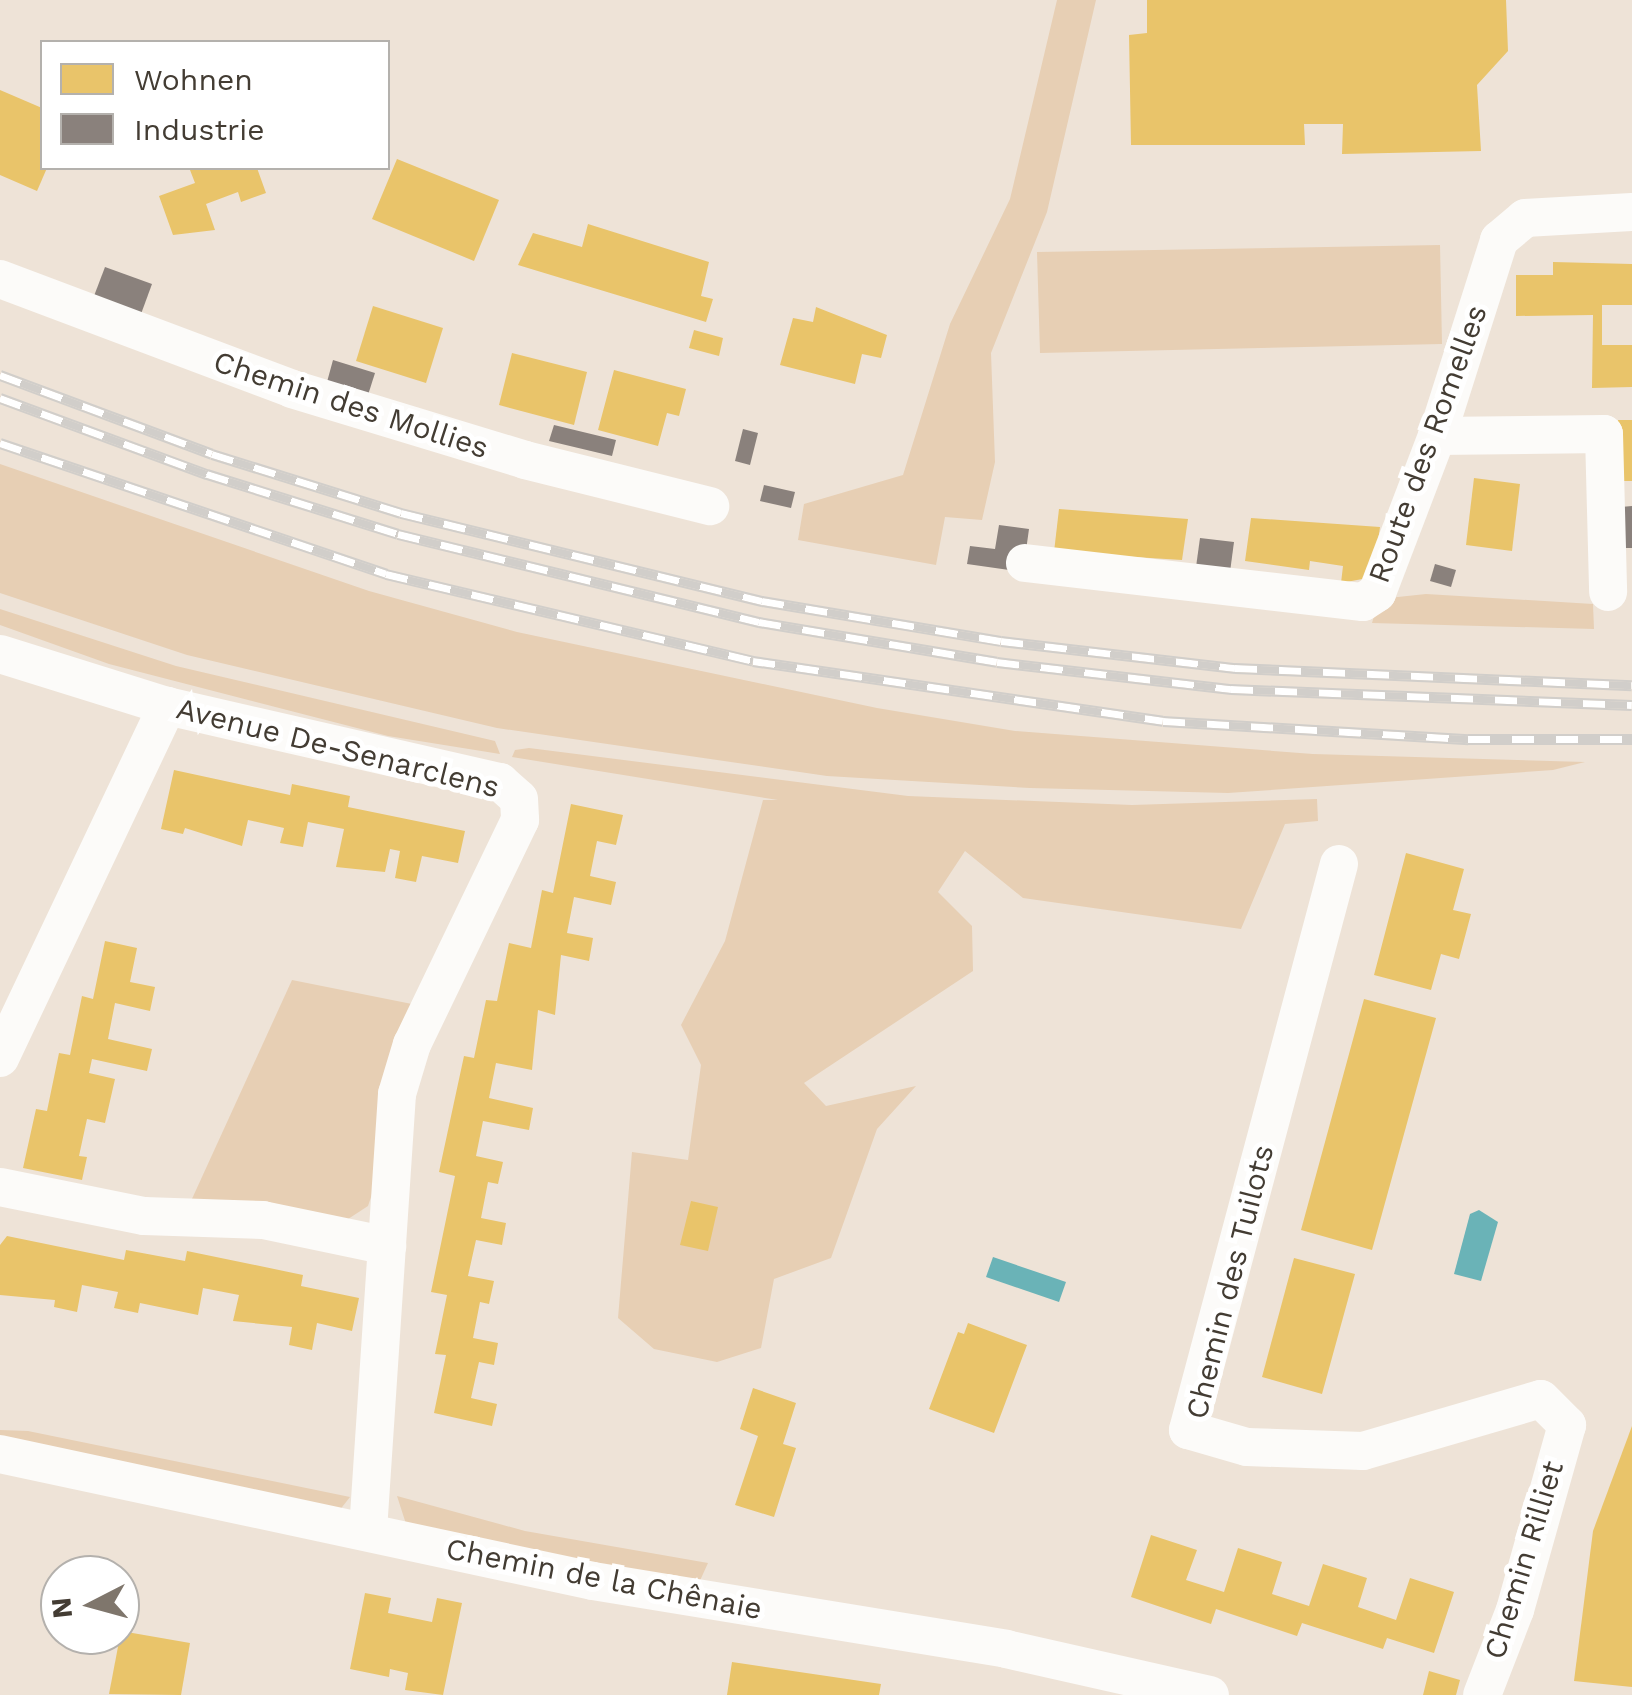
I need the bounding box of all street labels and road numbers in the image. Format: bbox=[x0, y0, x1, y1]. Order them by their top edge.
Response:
street label: Route des Romelles bbox=[1361, 300, 1495, 588]
street label: Chemin des Mollies bbox=[209, 344, 493, 466]
street label: Avenue De-Senarclens bbox=[173, 690, 503, 806]
street label: Chemin des Tuilots bbox=[1178, 1141, 1282, 1423]
street label: Chemin Rilliet bbox=[1477, 1457, 1571, 1663]
street label: Chemin de la Chênaie bbox=[443, 1531, 765, 1627]

